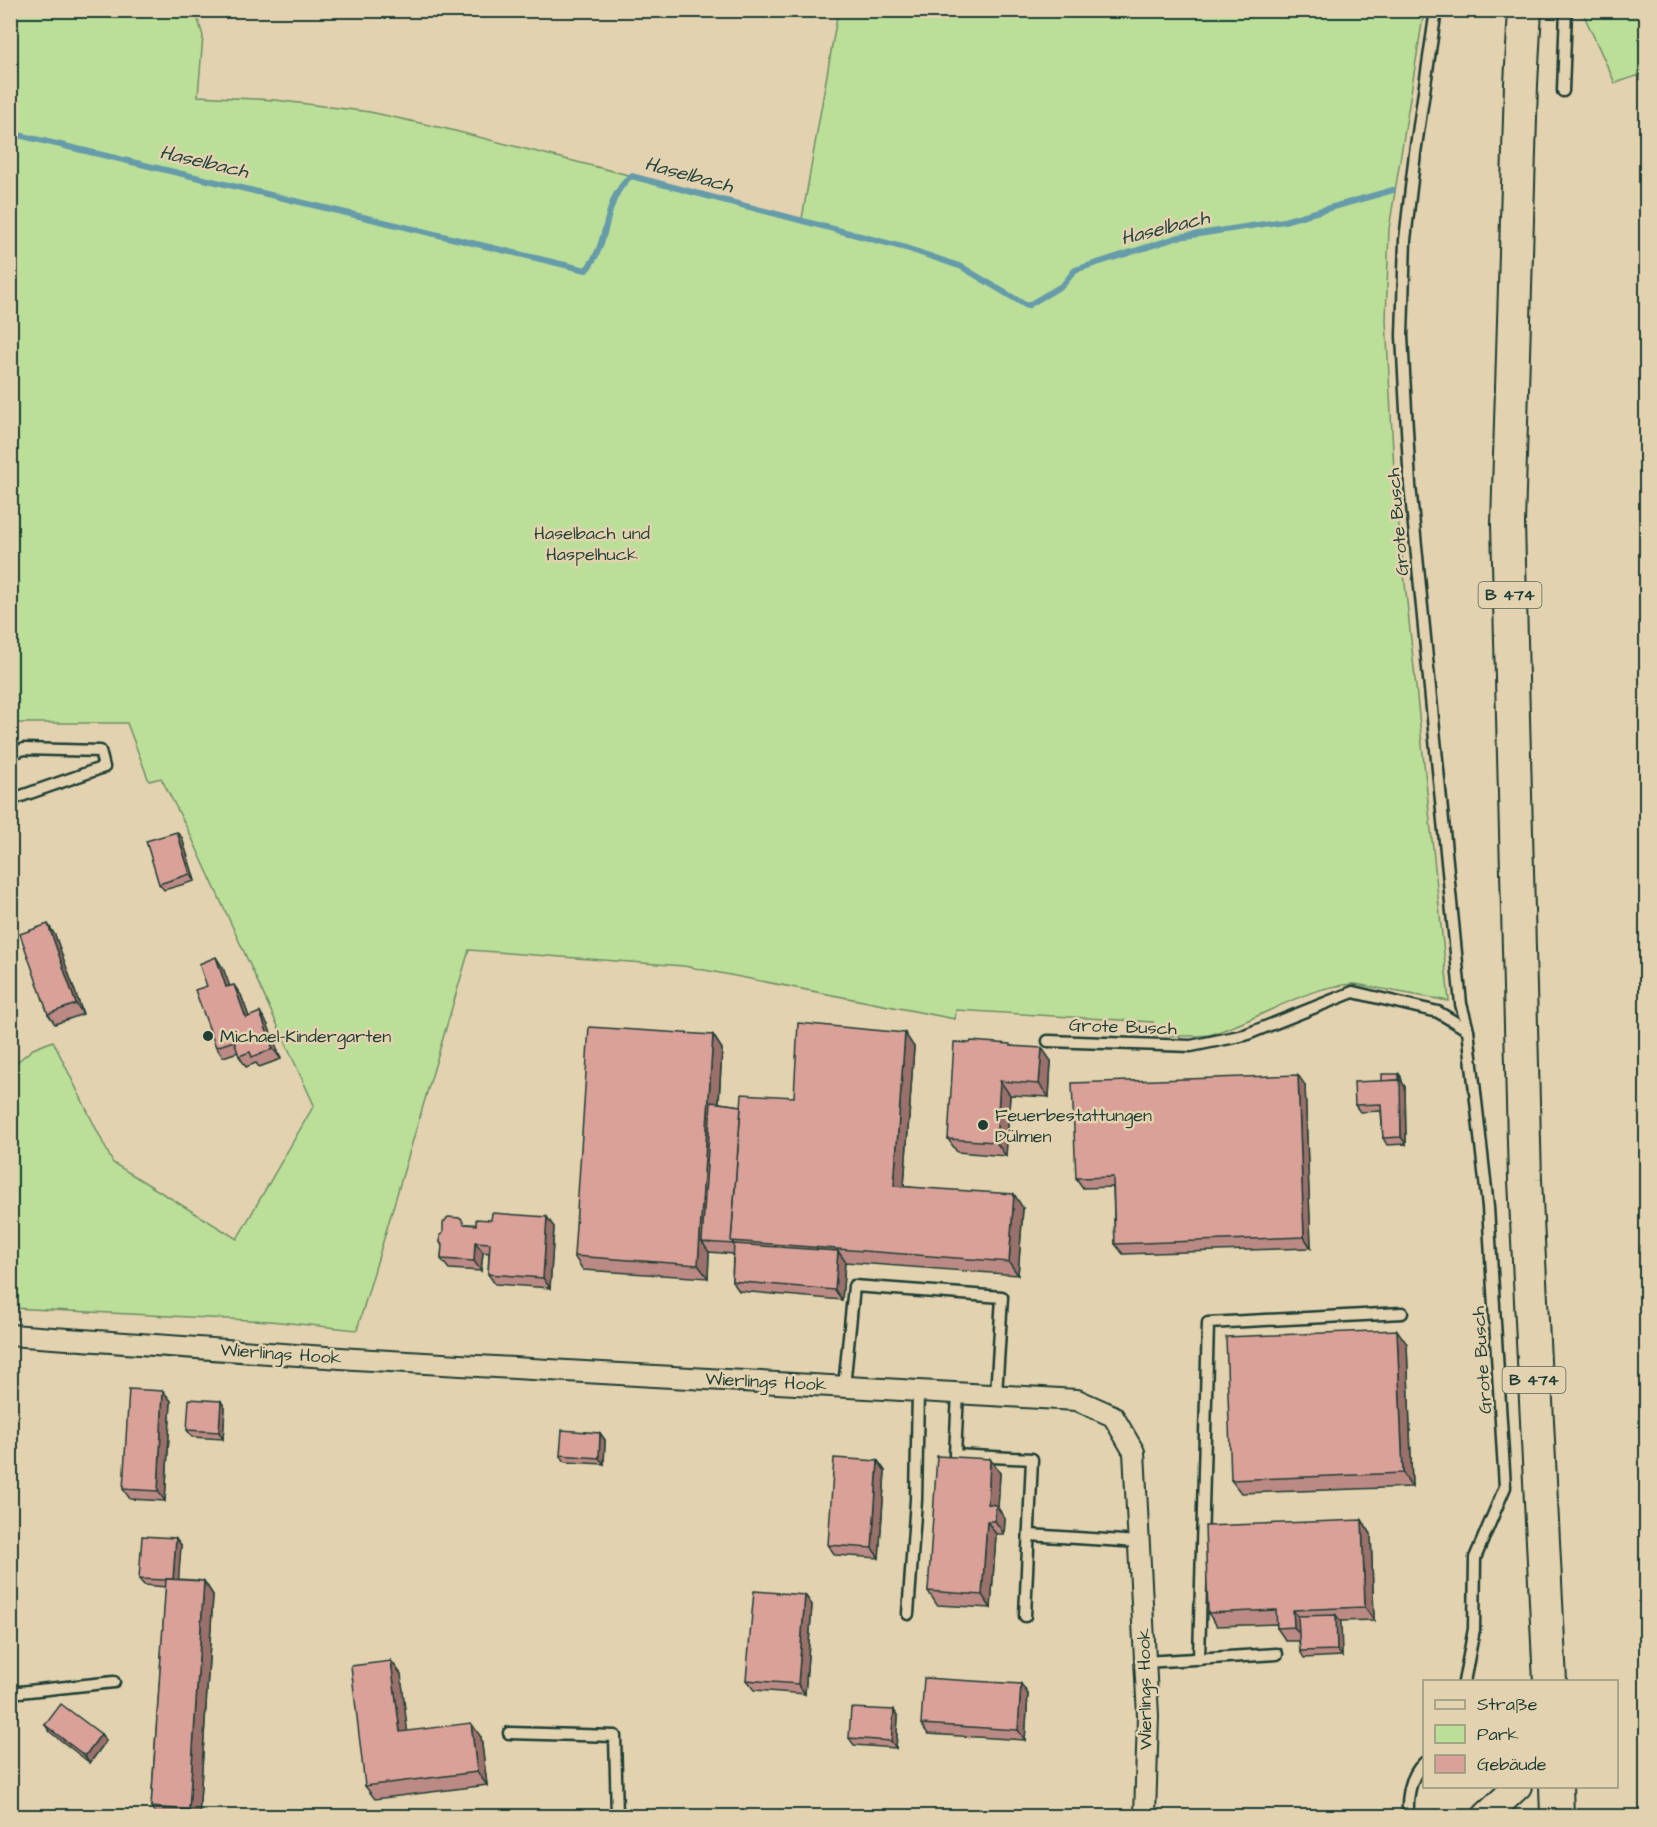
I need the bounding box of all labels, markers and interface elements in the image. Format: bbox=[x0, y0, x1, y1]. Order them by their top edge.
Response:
water label: Haselbach bbox=[157, 138, 252, 186]
water label: Haselbach bbox=[642, 150, 737, 200]
water label: Haselbach bbox=[1118, 203, 1213, 253]
street label: Grote Busch bbox=[1381, 467, 1415, 577]
park label: Haselbach und Haspelhuck bbox=[534, 521, 650, 567]
road number: B 474 bbox=[1478, 582, 1541, 608]
street label: Grote Busch bbox=[1069, 1013, 1177, 1041]
place label: Michael-Kindergarten bbox=[220, 1024, 391, 1050]
marker: Michael-Kindergarten bbox=[201, 1029, 215, 1043]
place label: Feuerbestattungen Dülmen bbox=[995, 1103, 1152, 1149]
marker: Feuerbestattungen Dülmen bbox=[976, 1118, 990, 1132]
street label: Grote Busch bbox=[1466, 1305, 1498, 1415]
street label: Wierlings Hook bbox=[219, 1337, 343, 1372]
street label: Wierlings Hook bbox=[705, 1366, 827, 1399]
road number: B 474 bbox=[1502, 1367, 1565, 1393]
street label: Wierlings Hook bbox=[1131, 1628, 1160, 1750]
legend bbox=[1423, 1680, 1618, 1788]
text: Straße bbox=[1477, 1692, 1538, 1717]
text: Park bbox=[1477, 1722, 1519, 1747]
text: Gebäude bbox=[1477, 1752, 1547, 1777]

